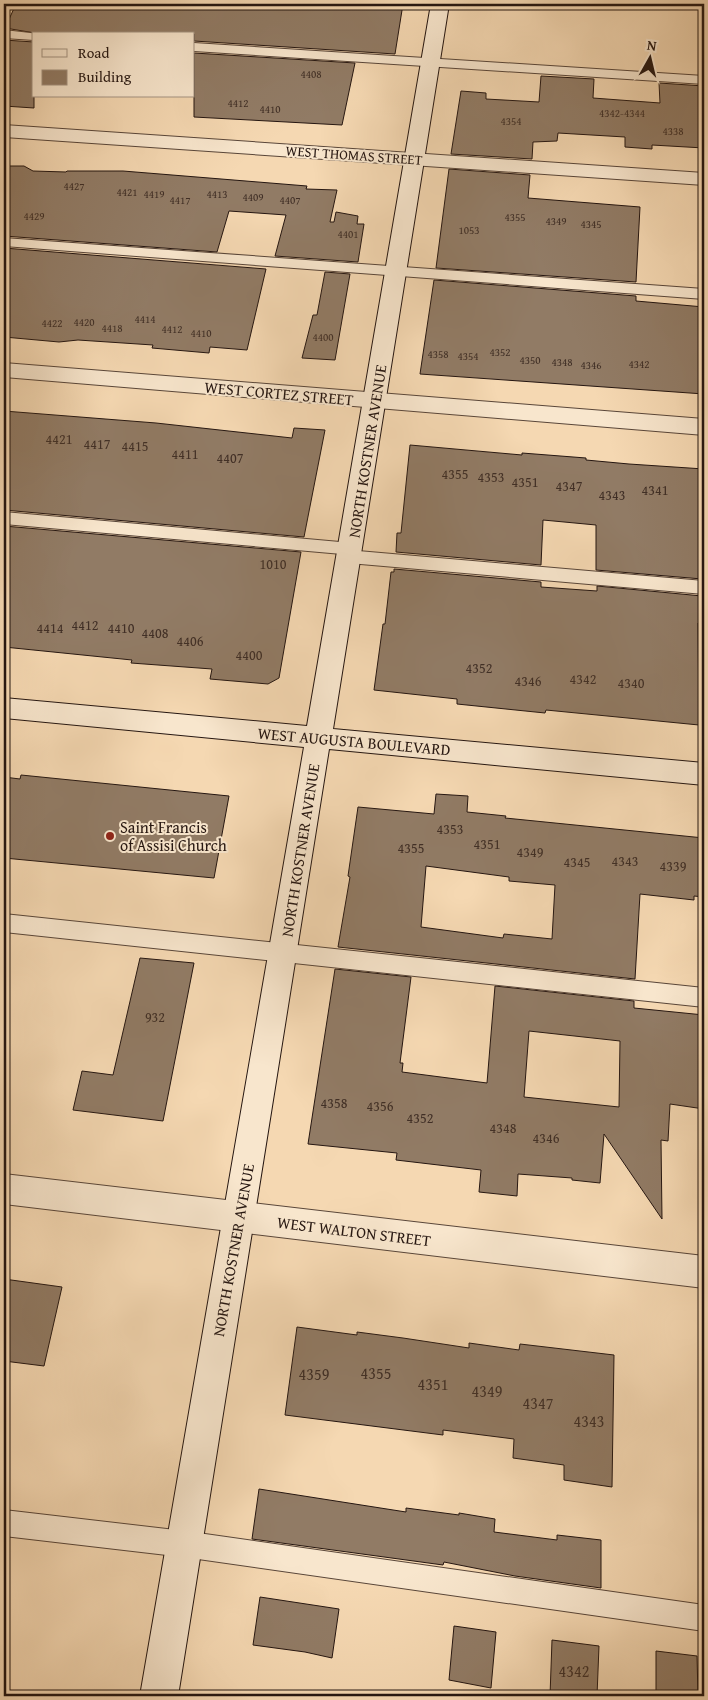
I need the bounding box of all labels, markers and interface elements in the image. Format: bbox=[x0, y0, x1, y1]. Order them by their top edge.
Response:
legend bbox=[32, 32, 195, 98]
north arrow bbox=[626, 32, 676, 82]
text: N bbox=[646, 35, 658, 56]
text: Road bbox=[78, 42, 109, 63]
text: Building bbox=[78, 66, 132, 87]
house number: 4408 bbox=[300, 66, 322, 82]
house number: 4412 bbox=[227, 95, 249, 111]
house number: 4410 bbox=[259, 101, 281, 117]
house number: 4342-4344 bbox=[599, 105, 645, 121]
house number: 4354 bbox=[500, 113, 522, 129]
house number: 4338 bbox=[662, 123, 684, 139]
street label: WEST THOMAS STREET bbox=[285, 140, 423, 170]
house number: 4427 bbox=[63, 178, 85, 194]
house number: 4421 bbox=[116, 184, 138, 200]
house number: 4419 bbox=[143, 186, 165, 202]
house number: 4413 bbox=[206, 186, 228, 202]
house number: 4409 bbox=[242, 189, 264, 205]
house number: 4417 bbox=[169, 192, 191, 208]
house number: 4407 bbox=[279, 192, 301, 208]
house number: 4429 bbox=[23, 208, 45, 224]
house number: 4355 bbox=[504, 209, 526, 225]
house number: 4349 bbox=[545, 213, 567, 229]
house number: 4345 bbox=[580, 216, 602, 232]
house number: 1053 bbox=[458, 222, 480, 238]
house number: 4401 bbox=[337, 226, 359, 242]
house number: 4414 bbox=[134, 311, 156, 327]
house number: 4420 bbox=[73, 314, 95, 330]
house number: 4422 bbox=[41, 315, 63, 331]
house number: 4418 bbox=[101, 320, 123, 336]
house number: 4412 bbox=[161, 321, 183, 337]
house number: 4410 bbox=[190, 325, 212, 341]
house number: 4400 bbox=[312, 329, 334, 345]
house number: 4352 bbox=[489, 344, 511, 360]
house number: 4358 bbox=[427, 346, 449, 362]
house number: 4354 bbox=[457, 348, 479, 364]
house number: 4350 bbox=[519, 352, 541, 368]
house number: 4348 bbox=[551, 354, 573, 370]
house number: 4342 bbox=[628, 356, 650, 372]
house number: 4346 bbox=[580, 357, 602, 373]
street label: NORTH KOSTNER AVENUE bbox=[341, 363, 393, 539]
street label: WEST CORTEZ STREET bbox=[203, 375, 355, 411]
house number: 4421 bbox=[46, 429, 72, 449]
house number: 4417 bbox=[84, 434, 111, 454]
house number: 4415 bbox=[122, 436, 148, 456]
house number: 4411 bbox=[172, 444, 198, 464]
house number: 4407 bbox=[217, 448, 244, 468]
house number: 4355 bbox=[442, 464, 468, 484]
house number: 4353 bbox=[478, 467, 504, 487]
house number: 4351 bbox=[512, 472, 538, 492]
house number: 4347 bbox=[556, 476, 583, 496]
house number: 4341 bbox=[642, 480, 668, 500]
house number: 4343 bbox=[599, 485, 625, 505]
house number: 1010 bbox=[260, 554, 287, 574]
house number: 4412 bbox=[72, 615, 98, 635]
house number: 4414 bbox=[37, 618, 64, 638]
house number: 4410 bbox=[108, 618, 135, 638]
house number: 4408 bbox=[142, 623, 169, 643]
house number: 4406 bbox=[177, 631, 204, 651]
house number: 4400 bbox=[236, 645, 263, 665]
house number: 4352 bbox=[466, 658, 492, 678]
house number: 4342 bbox=[570, 669, 596, 689]
house number: 4346 bbox=[515, 671, 542, 691]
house number: 4340 bbox=[618, 673, 645, 693]
street label: WEST AUGUSTA BOULEVARD bbox=[257, 721, 452, 761]
street label: NORTH KOSTNER AVENUE bbox=[274, 762, 326, 938]
place label: Saint Francis of Assisi Church bbox=[120, 815, 227, 857]
house number: 4353 bbox=[437, 819, 463, 839]
marker: Saint Francis of Assisi Church bbox=[104, 830, 116, 842]
house number: 4351 bbox=[474, 834, 500, 854]
house number: 4355 bbox=[398, 838, 424, 858]
house number: 4349 bbox=[517, 842, 544, 862]
house number: 4343 bbox=[612, 851, 638, 871]
house number: 4345 bbox=[564, 852, 590, 872]
house number: 4339 bbox=[660, 856, 687, 876]
house number: 932 bbox=[145, 1007, 165, 1027]
house number: 4358 bbox=[321, 1093, 348, 1113]
house number: 4356 bbox=[367, 1096, 394, 1116]
house number: 4352 bbox=[407, 1108, 433, 1128]
house number: 4348 bbox=[490, 1118, 517, 1138]
house number: 4346 bbox=[533, 1128, 560, 1148]
street label: NORTH KOSTNER AVENUE bbox=[206, 1162, 260, 1338]
street label: WEST WALTON STREET bbox=[276, 1210, 432, 1252]
house number: 4355 bbox=[361, 1361, 391, 1385]
house number: 4359 bbox=[299, 1362, 330, 1386]
house number: 4351 bbox=[418, 1372, 448, 1396]
house number: 4349 bbox=[472, 1379, 503, 1403]
house number: 4347 bbox=[523, 1391, 554, 1415]
house number: 4343 bbox=[574, 1409, 604, 1433]
house number: 4342 bbox=[559, 1659, 589, 1683]

